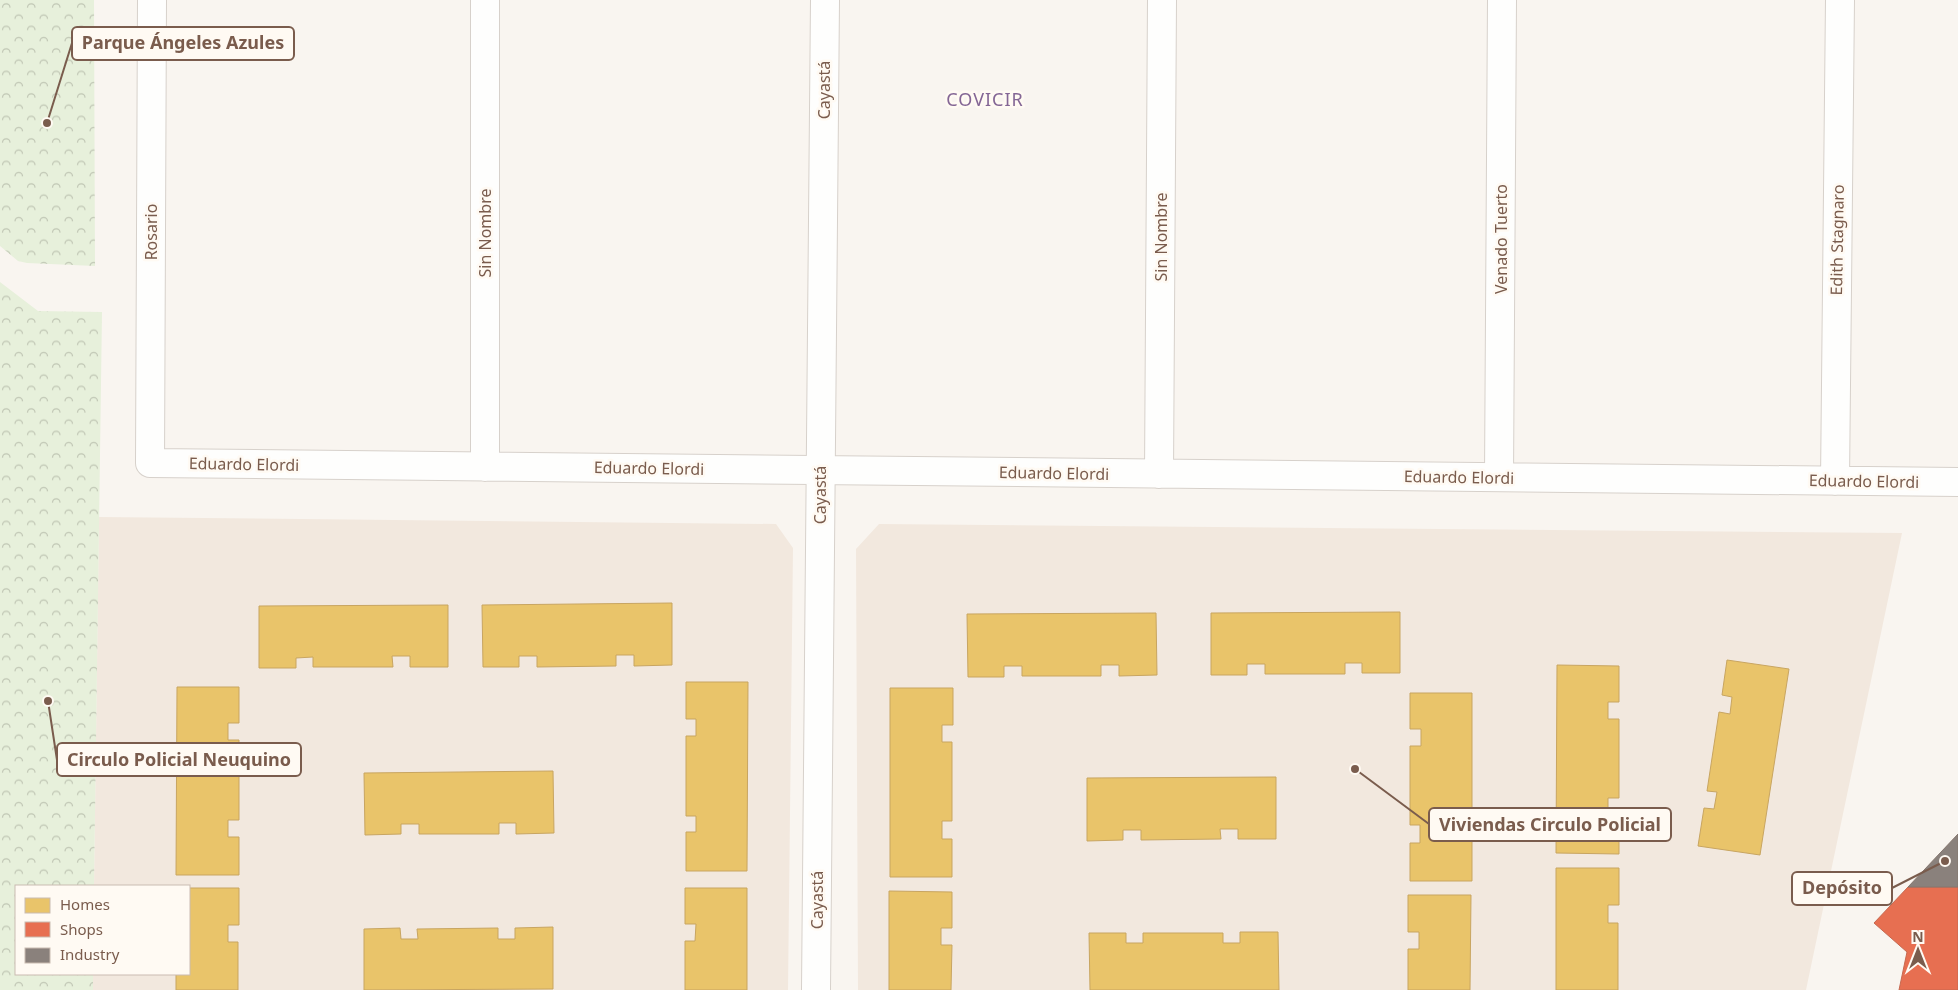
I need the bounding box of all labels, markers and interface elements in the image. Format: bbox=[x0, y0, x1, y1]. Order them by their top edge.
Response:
callout: Parque Ángeles Azules bbox=[72, 27, 294, 60]
text: Parque Ángeles Azules bbox=[82, 30, 284, 54]
street label: Cayastá bbox=[813, 61, 835, 119]
district label: COVICIR bbox=[946, 87, 1024, 111]
street label: Venado Tuerto bbox=[1490, 184, 1512, 294]
street label: Edith Stagnaro bbox=[1825, 184, 1849, 296]
street label: Sin Nombre bbox=[474, 189, 496, 277]
street label: Sin Nombre bbox=[1150, 193, 1172, 281]
street label: Rosario bbox=[140, 204, 162, 260]
street label: Eduardo Elordi bbox=[189, 452, 299, 476]
street label: Eduardo Elordi bbox=[594, 456, 704, 480]
street label: Eduardo Elordi bbox=[999, 461, 1109, 485]
street label: Eduardo Elordi bbox=[1404, 465, 1514, 489]
street label: Cayastá bbox=[809, 466, 831, 524]
street label: Eduardo Elordi bbox=[1809, 469, 1919, 493]
callout: Circulo Policial Neuquino bbox=[57, 743, 301, 776]
text: Circulo Policial Neuquino bbox=[67, 747, 291, 771]
callout: Viviendas Circulo Policial bbox=[1429, 808, 1671, 841]
text: Viviendas Circulo Policial bbox=[1439, 812, 1661, 836]
street label: Cayastá bbox=[806, 871, 828, 929]
callout: Depósito bbox=[1792, 872, 1892, 905]
text: Depósito bbox=[1802, 875, 1882, 899]
legend bbox=[15, 885, 190, 975]
text: Homes bbox=[60, 894, 110, 914]
text: Shops bbox=[60, 919, 103, 939]
north arrow bbox=[1893, 925, 1943, 975]
text: N bbox=[1912, 927, 1924, 946]
text: Industry bbox=[60, 944, 120, 964]

